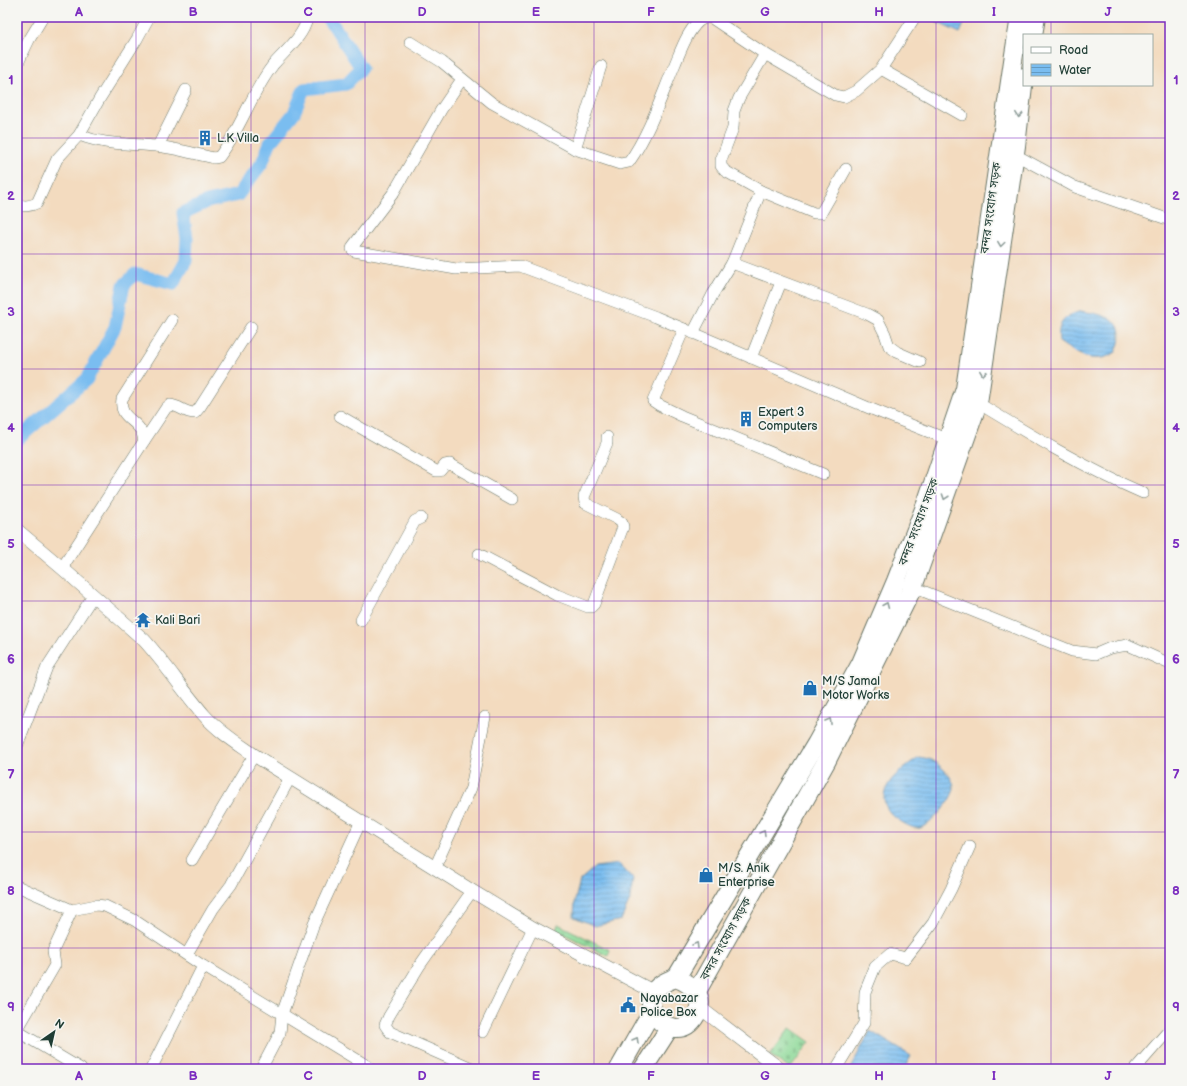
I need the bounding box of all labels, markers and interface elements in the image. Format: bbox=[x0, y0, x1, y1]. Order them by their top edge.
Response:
text: A bbox=[74, 4, 83, 20]
text: B bbox=[188, 4, 198, 20]
text: C bbox=[303, 4, 313, 20]
text: D bbox=[417, 4, 427, 20]
text: E bbox=[532, 4, 541, 20]
text: F bbox=[647, 4, 655, 20]
text: G bbox=[760, 4, 770, 20]
text: H bbox=[874, 4, 884, 20]
text: I bbox=[992, 4, 996, 20]
text: J bbox=[1104, 4, 1112, 20]
legend bbox=[1023, 34, 1153, 86]
text: Road bbox=[1059, 43, 1088, 58]
text: Water bbox=[1059, 63, 1091, 78]
text: 1 bbox=[8, 72, 14, 88]
text: 1 bbox=[1173, 72, 1179, 88]
one-way arrow bbox=[1015, 112, 1024, 119]
building icon: L.K Villa bbox=[196, 129, 214, 147]
place label: L.K Villa bbox=[217, 131, 259, 146]
street label: বন্দর সংযোগ সড়ক bbox=[977, 161, 1005, 256]
text: 2 bbox=[7, 188, 15, 204]
text: 2 bbox=[1172, 188, 1180, 204]
one-way arrow bbox=[997, 241, 1006, 247]
text: 3 bbox=[7, 304, 15, 320]
text: 3 bbox=[1172, 304, 1180, 320]
one-way arrow bbox=[979, 370, 988, 376]
place label: Expert 3 Computers bbox=[758, 405, 818, 434]
building icon: Expert 3 Computers bbox=[737, 410, 755, 428]
text: 4 bbox=[7, 420, 15, 436]
text: 4 bbox=[1172, 420, 1180, 436]
street label: বন্দর সংযোগ সড়ক bbox=[895, 476, 943, 569]
one-way arrow bbox=[942, 493, 950, 500]
text: 5 bbox=[7, 536, 15, 552]
text: 5 bbox=[1172, 536, 1180, 552]
one-way arrow bbox=[881, 601, 889, 609]
temple icon: Kali Bari bbox=[134, 611, 152, 629]
place label: Kali Bari bbox=[155, 613, 200, 628]
text: 6 bbox=[7, 651, 15, 667]
text: 6 bbox=[1172, 651, 1180, 667]
place label: M/S Jamal Motor Works bbox=[822, 674, 890, 703]
shop icon: M/S Jamal Motor Works bbox=[801, 679, 819, 697]
one-way arrow bbox=[824, 718, 831, 725]
text: 7 bbox=[7, 767, 15, 783]
text: 7 bbox=[1172, 767, 1180, 783]
one-way arrow bbox=[758, 830, 765, 837]
place label: M/S. Anik Enterprise bbox=[718, 861, 775, 890]
shop icon: M/S. Anik Enterprise bbox=[697, 866, 715, 884]
text: 8 bbox=[7, 883, 15, 899]
text: 8 bbox=[1172, 883, 1180, 899]
street label: বন্দর সংযোগ সড়ক bbox=[697, 895, 755, 984]
one-way arrow bbox=[692, 942, 699, 949]
place label: Nayabazar Police Box bbox=[640, 991, 699, 1020]
public building icon: Nayabazar Police Box bbox=[619, 996, 637, 1014]
text: 9 bbox=[7, 999, 15, 1015]
text: 9 bbox=[1172, 999, 1180, 1015]
north arrow bbox=[34, 1012, 74, 1052]
text: N bbox=[52, 1016, 66, 1032]
one-way arrow bbox=[631, 1037, 638, 1044]
text: A bbox=[74, 1068, 83, 1084]
text: B bbox=[188, 1068, 198, 1084]
text: C bbox=[303, 1068, 313, 1084]
text: D bbox=[417, 1068, 427, 1084]
text: E bbox=[532, 1068, 541, 1084]
text: F bbox=[647, 1068, 655, 1084]
text: G bbox=[760, 1068, 770, 1084]
text: H bbox=[874, 1068, 884, 1084]
text: I bbox=[992, 1068, 996, 1084]
text: J bbox=[1104, 1068, 1112, 1084]

